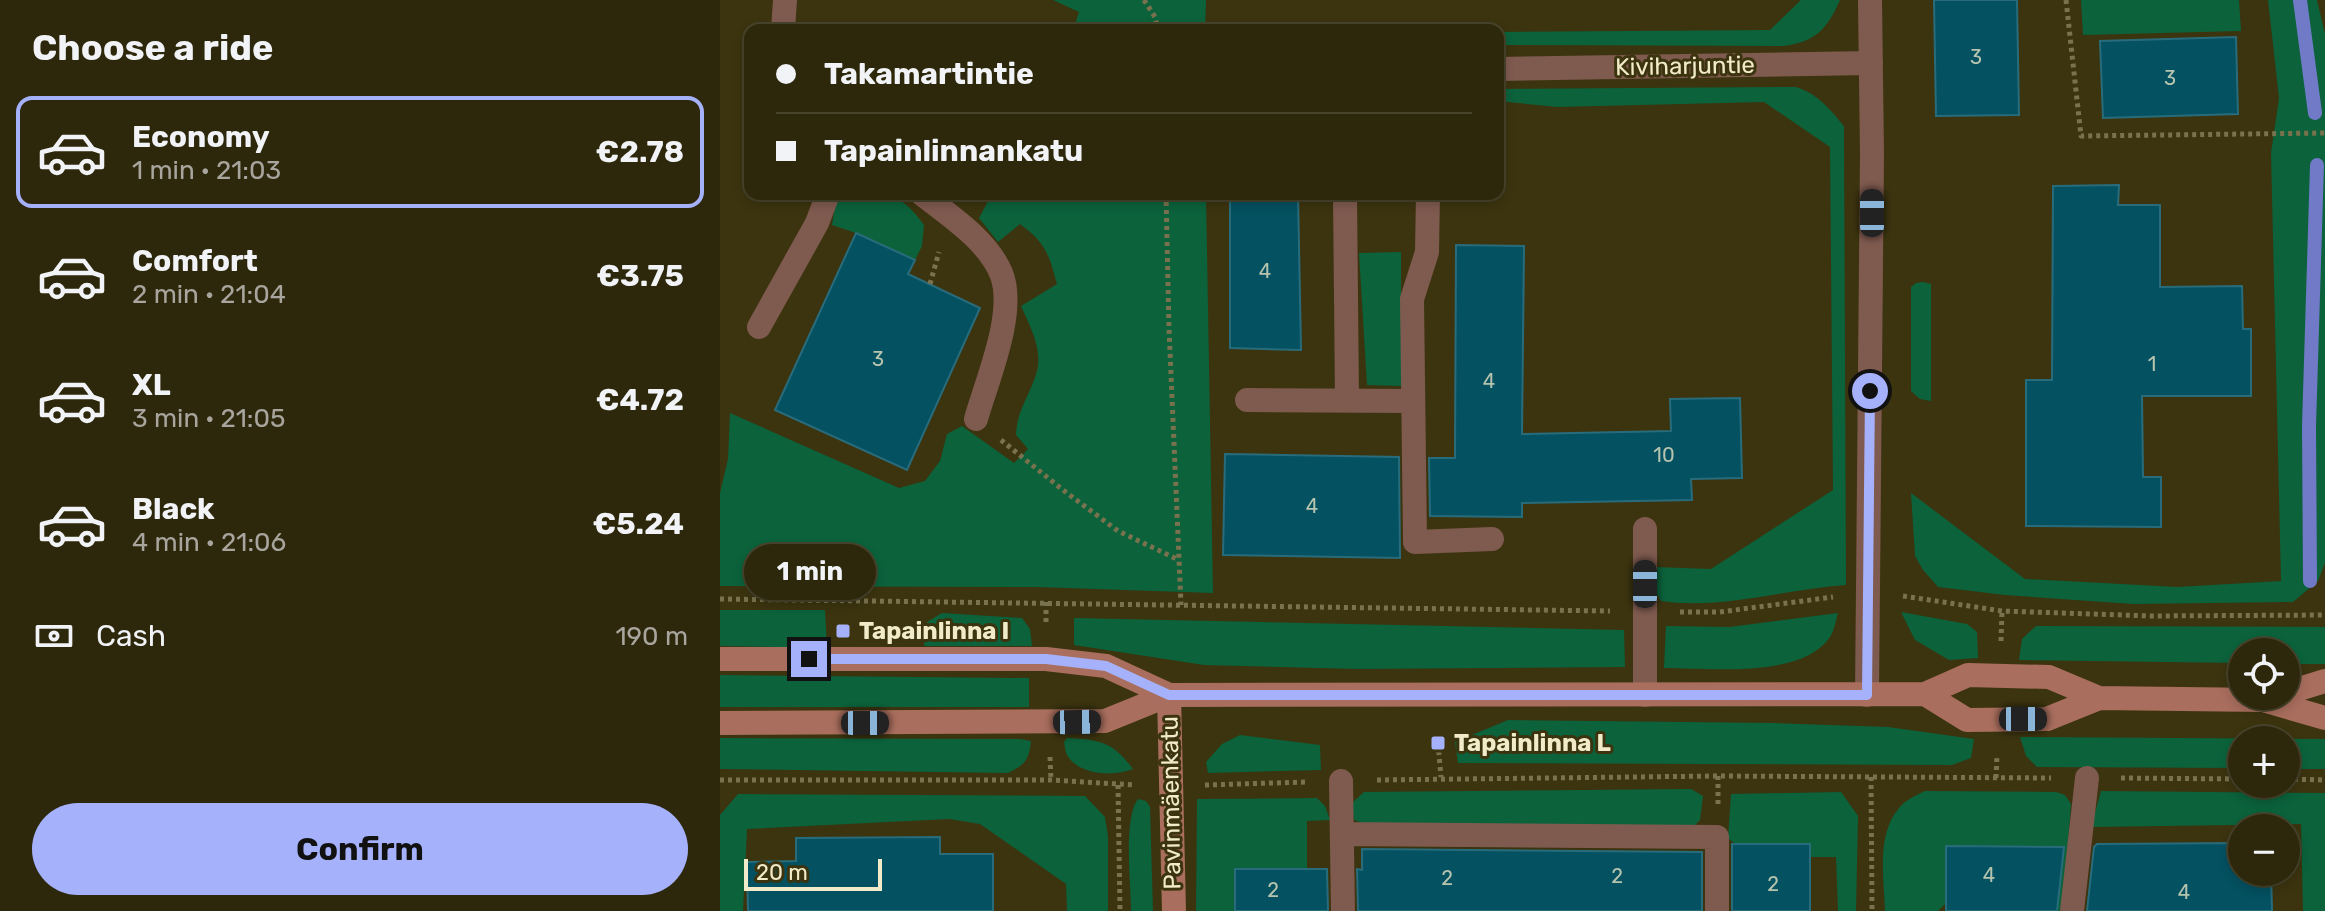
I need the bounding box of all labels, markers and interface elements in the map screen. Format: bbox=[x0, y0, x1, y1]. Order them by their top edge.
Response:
text: Choose a ride bbox=[32, 26, 273, 69]
house number: 3 bbox=[1970, 45, 1982, 69]
street label: Kiviharjuntie bbox=[1615, 51, 1755, 81]
text: Takamartintie bbox=[824, 56, 1034, 92]
house number: 3 bbox=[2164, 66, 2176, 90]
icon: car bbox=[36, 116, 108, 188]
text: Economy bbox=[132, 119, 270, 155]
text: Tapainlinnankatu bbox=[824, 133, 1083, 169]
text: €2.78 bbox=[596, 134, 684, 170]
text: 1 min · 21:03 bbox=[132, 155, 281, 186]
car bbox=[1860, 189, 1884, 237]
icon: car bbox=[36, 240, 108, 312]
text: Comfort bbox=[132, 243, 258, 279]
text: €3.75 bbox=[597, 258, 684, 294]
house number: 4 bbox=[1259, 259, 1271, 283]
text: 2 min · 21:04 bbox=[132, 279, 286, 310]
house number: 3 bbox=[872, 347, 884, 371]
house number: 1 bbox=[2148, 352, 2156, 376]
icon: car bbox=[36, 364, 108, 436]
text: XL bbox=[132, 367, 171, 403]
house number: 4 bbox=[1483, 369, 1495, 393]
route start bbox=[1852, 373, 1888, 409]
text: €4.72 bbox=[596, 382, 684, 418]
text: 3 min · 21:05 bbox=[132, 403, 285, 434]
house number: 10 bbox=[1653, 443, 1675, 467]
icon: car bbox=[36, 488, 108, 560]
text: Black bbox=[132, 491, 215, 527]
house number: 4 bbox=[1306, 494, 1318, 518]
text: €5.24 bbox=[593, 506, 684, 542]
text: 4 min · 21:06 bbox=[132, 527, 286, 558]
callout: 1 min bbox=[743, 543, 875, 599]
text: 1 min bbox=[777, 556, 843, 587]
car bbox=[1633, 560, 1657, 608]
icon: cash bbox=[32, 614, 76, 658]
place label: Tapainlinna I bbox=[859, 617, 1009, 645]
text: Cash bbox=[96, 618, 166, 654]
text: 190 m bbox=[615, 621, 688, 652]
marker: Tapainlinna I bbox=[834, 622, 852, 640]
map controls bbox=[2228, 638, 2300, 886]
button: locate bbox=[2228, 638, 2300, 710]
route end bbox=[791, 641, 827, 677]
car bbox=[1999, 707, 2047, 731]
car bbox=[1053, 710, 1101, 734]
car bbox=[841, 711, 889, 735]
street label: Pavinmäenkatu bbox=[1155, 716, 1187, 890]
button: + bbox=[2228, 726, 2300, 798]
place label: Tapainlinna L bbox=[1454, 729, 1611, 757]
marker: Tapainlinna L bbox=[1429, 734, 1447, 752]
button: Confirm bbox=[32, 803, 688, 895]
button: − bbox=[2228, 814, 2300, 886]
scale bar bbox=[744, 855, 882, 891]
text: 20 m bbox=[756, 859, 808, 886]
house number: 4 bbox=[1983, 863, 1995, 887]
house number: 2 bbox=[1611, 864, 1623, 888]
house number: 2 bbox=[1441, 866, 1453, 890]
house number: 2 bbox=[1767, 872, 1779, 896]
house number: 2 bbox=[1267, 878, 1279, 902]
house number: 4 bbox=[2178, 880, 2190, 904]

